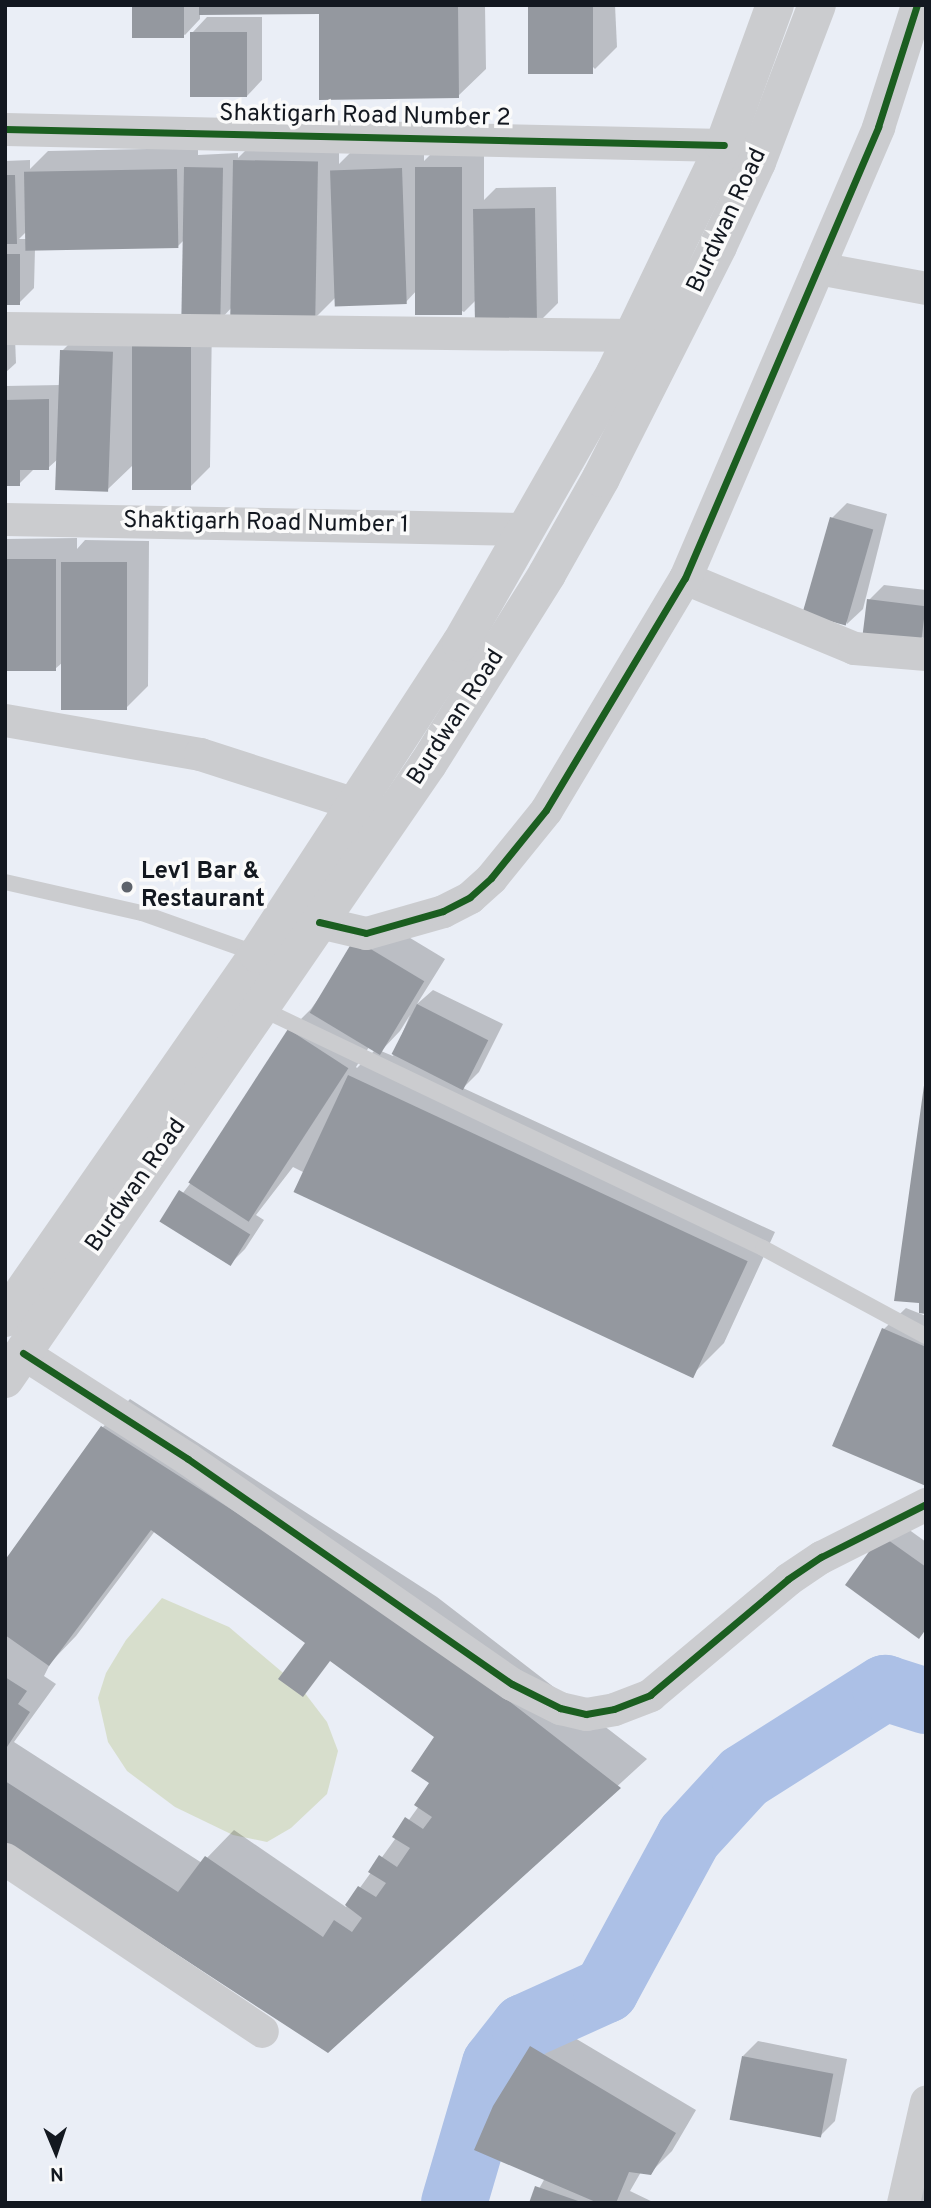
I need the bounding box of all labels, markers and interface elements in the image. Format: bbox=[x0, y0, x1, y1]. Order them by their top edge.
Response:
street label: Shaktigarh Road Number 2 bbox=[219, 100, 511, 134]
street label: Burdwan Road bbox=[682, 144, 774, 298]
street label: Shaktigarh Road Number 1 bbox=[123, 507, 409, 541]
street label: Burdwan Road bbox=[402, 645, 512, 791]
place label: Lev1 Bar & Restaurant bbox=[141, 859, 265, 915]
marker: Lev1 Bar & Restaurant bbox=[119, 879, 135, 895]
street label: Burdwan Road bbox=[80, 1114, 194, 1258]
north arrow bbox=[21, 2117, 91, 2187]
text: N bbox=[49, 2161, 64, 2185]

